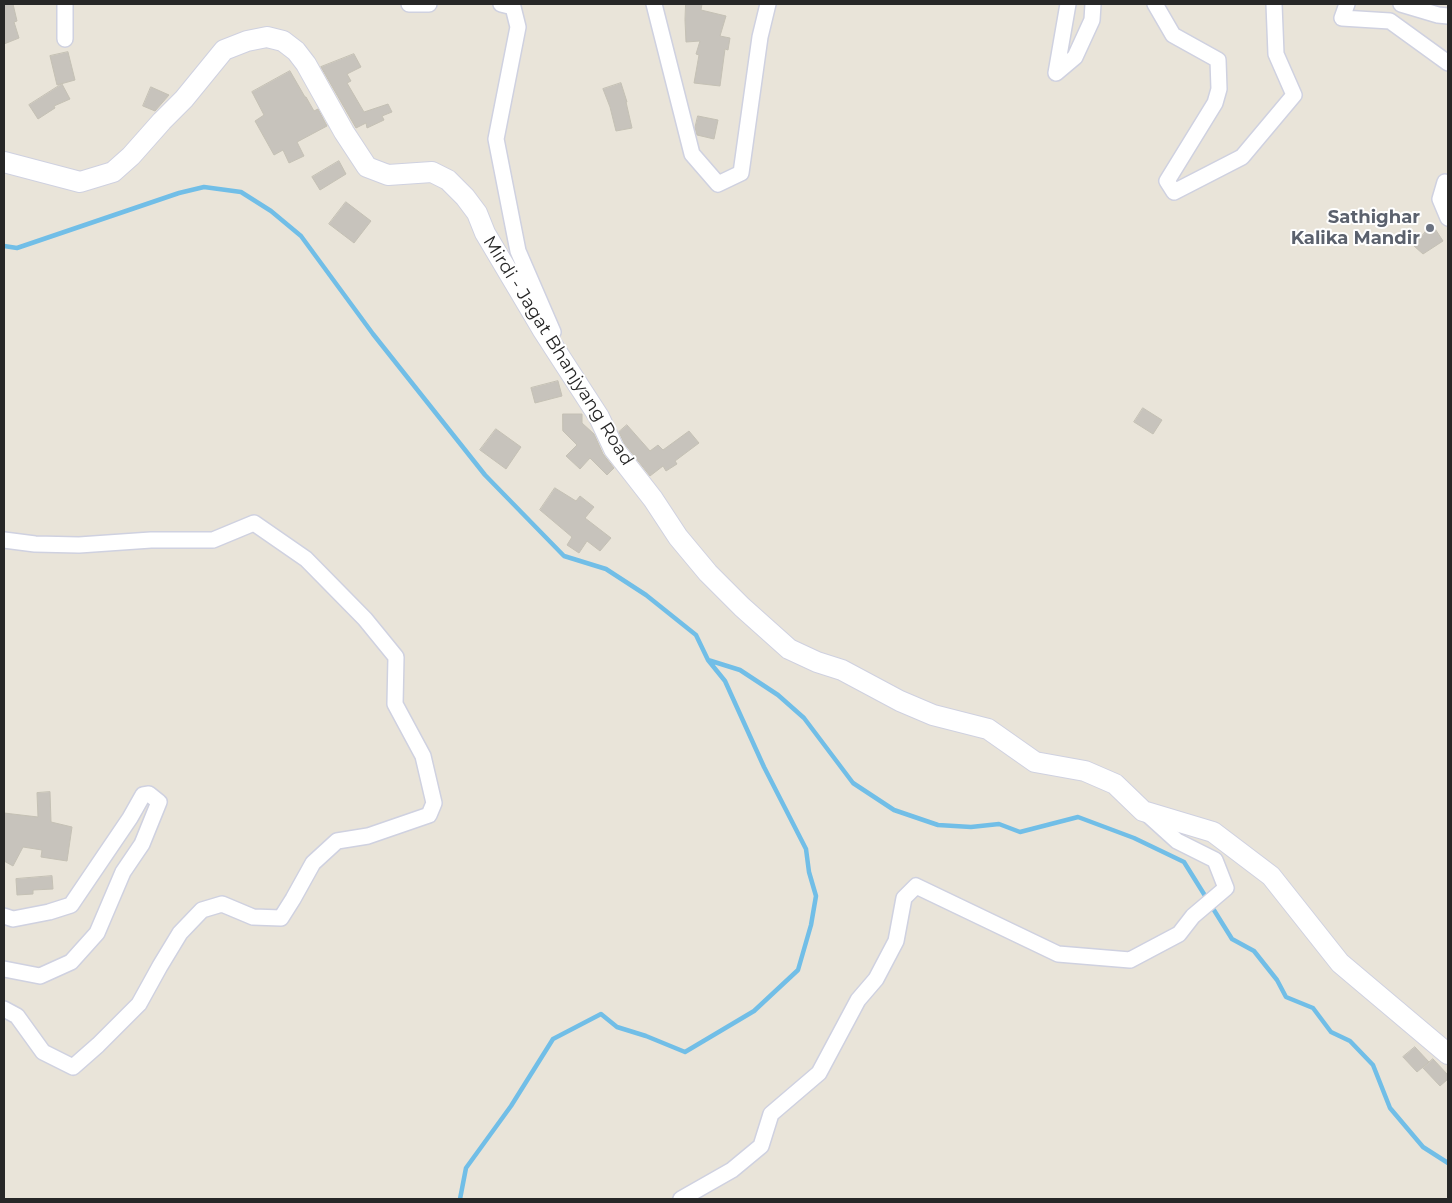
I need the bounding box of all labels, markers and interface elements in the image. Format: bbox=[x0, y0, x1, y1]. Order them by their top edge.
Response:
place label: Sathighar Kalika Mandir bbox=[1291, 207, 1420, 250]
marker: Sathighar Kalika Mandir bbox=[1424, 222, 1436, 234]
street label: Mirdi - Jagat Bhanjyang Road bbox=[478, 232, 638, 470]

